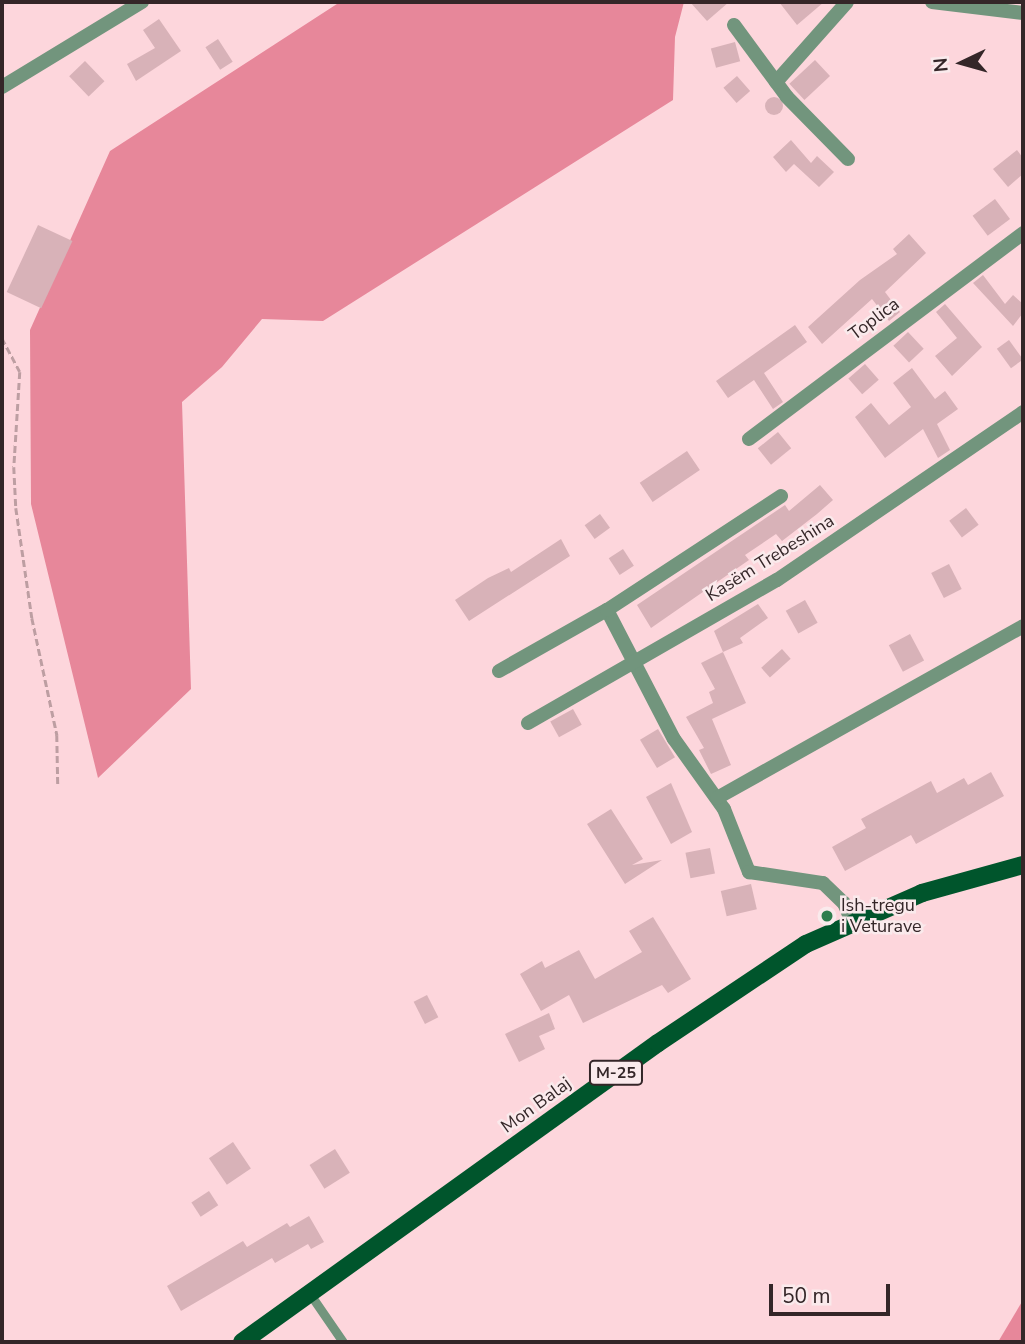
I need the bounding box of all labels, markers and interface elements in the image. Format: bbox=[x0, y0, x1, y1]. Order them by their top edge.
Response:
north arrow bbox=[927, 28, 997, 98]
text: N bbox=[928, 57, 955, 73]
street label: Toplica bbox=[845, 293, 903, 345]
street label: Kasëm Trebeshina bbox=[702, 510, 838, 606]
place label: Ish-tregu i Veturave bbox=[841, 895, 922, 937]
marker: Ish-tregu i Veturave bbox=[819, 908, 835, 924]
road number: M-25 bbox=[588, 1060, 644, 1086]
street label: Mon Balaj bbox=[497, 1072, 575, 1138]
scale bar bbox=[773, 1270, 894, 1314]
text: 50 m bbox=[782, 1282, 831, 1310]

